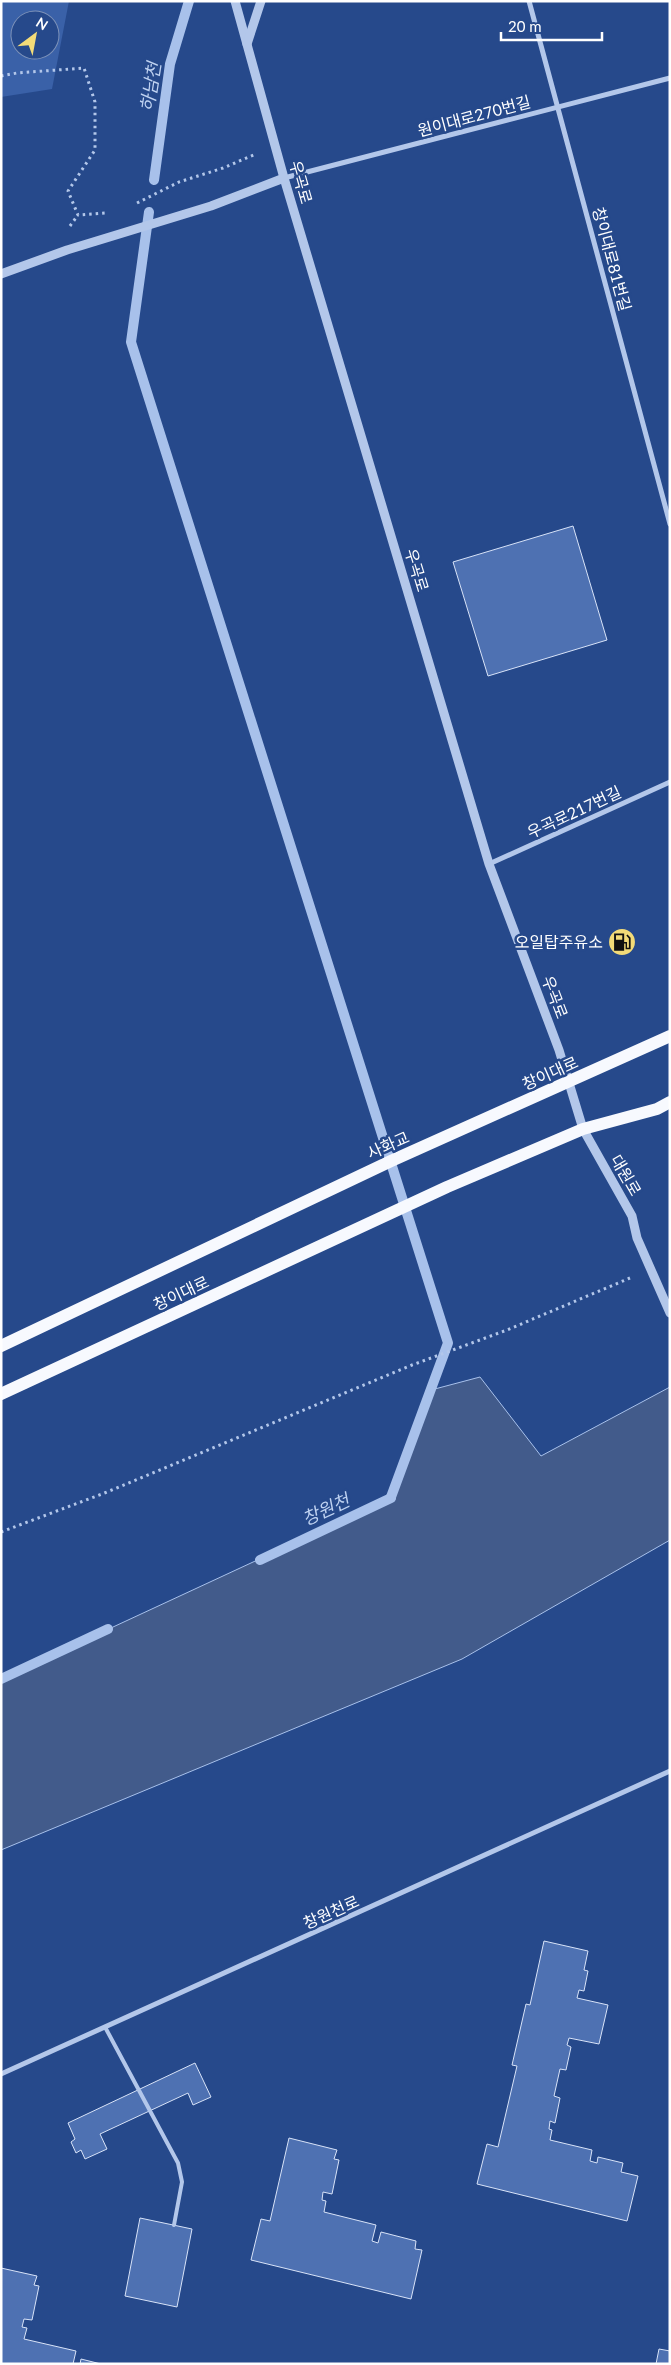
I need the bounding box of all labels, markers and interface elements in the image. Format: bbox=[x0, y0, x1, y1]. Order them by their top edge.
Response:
north arrow bbox=[10, 10, 60, 60]
scale bar bbox=[501, 10, 602, 42]
text: N bbox=[33, 13, 51, 34]
text: 20 m bbox=[508, 17, 542, 35]
water label: 하남천 bbox=[135, 58, 165, 113]
street label: 원이대로270번길 bbox=[415, 91, 532, 140]
street label: 우곡로 bbox=[286, 158, 317, 206]
street label: 창이대로81번길 bbox=[589, 205, 635, 313]
street label: 우곡로 bbox=[402, 546, 433, 594]
street label: 우곡로217번길 bbox=[524, 781, 624, 842]
fuel station icon: 오일탑주유소 bbox=[607, 927, 637, 957]
place label: 오일탑주유소 bbox=[515, 932, 603, 951]
street label: 우곡로 bbox=[539, 973, 572, 1021]
street label: 창이대로 bbox=[519, 1052, 581, 1093]
street label: 사화교 bbox=[364, 1127, 412, 1162]
street label: 대원로 bbox=[607, 1151, 646, 1199]
street label: 창이대로 bbox=[150, 1271, 212, 1314]
water label: 창원천 bbox=[298, 1488, 355, 1530]
street label: 창원천로 bbox=[300, 1891, 362, 1932]

